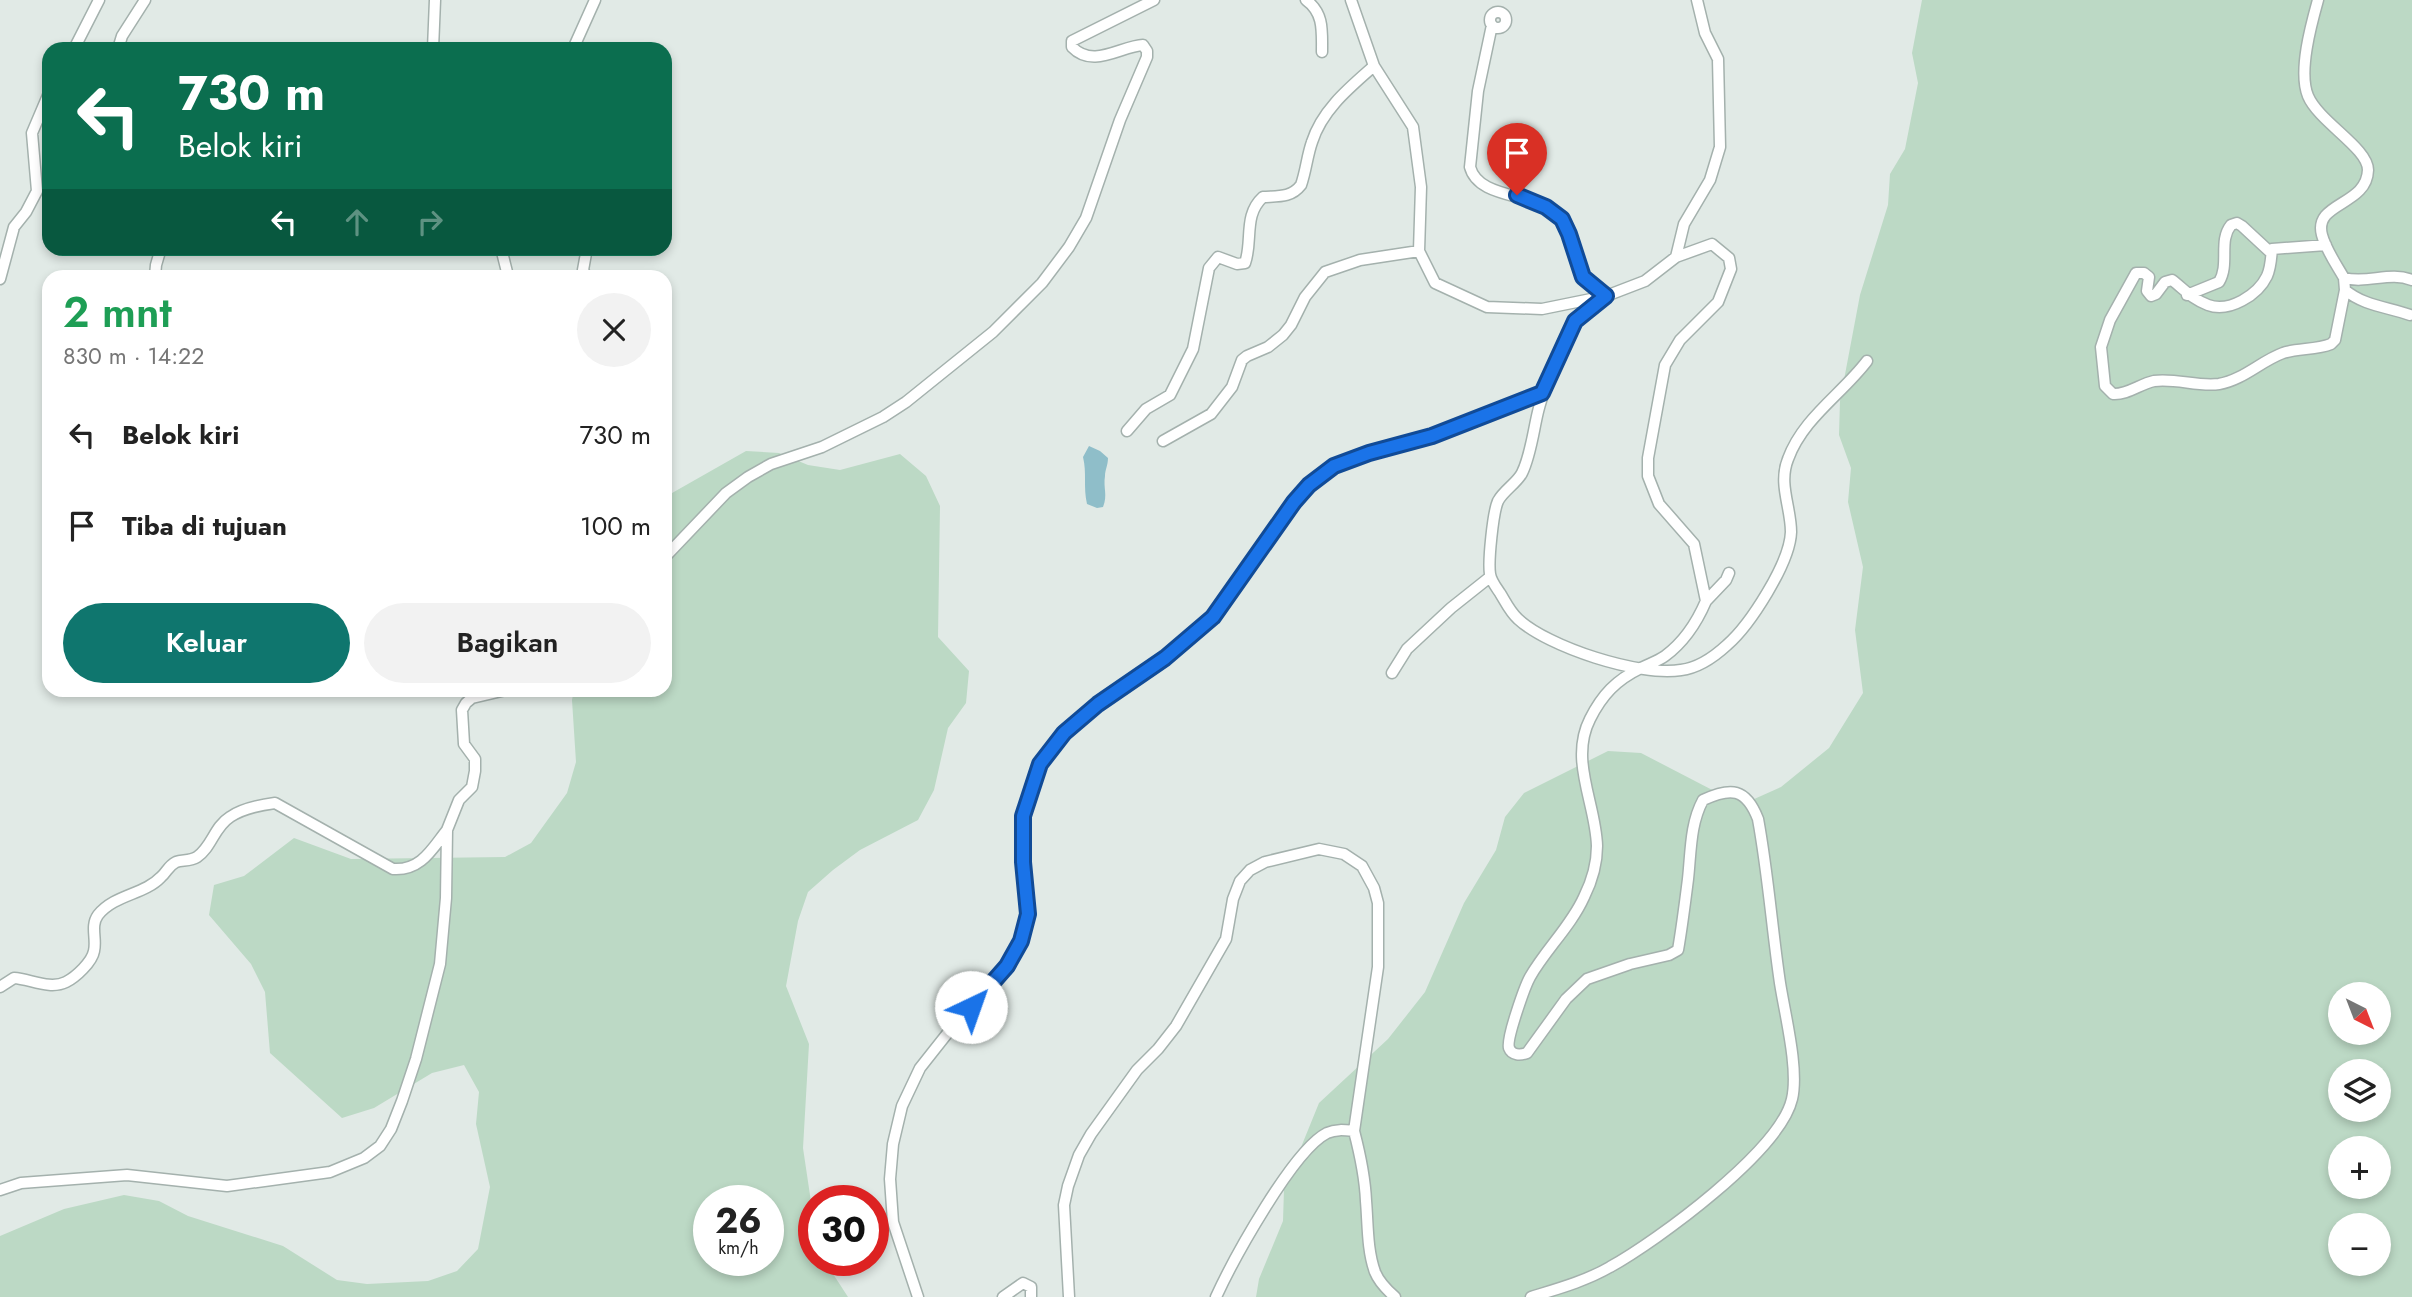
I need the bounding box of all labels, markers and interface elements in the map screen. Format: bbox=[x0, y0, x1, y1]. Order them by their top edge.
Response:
text: 730 m bbox=[178, 58, 325, 128]
icon: left bbox=[63, 70, 154, 161]
text: Belok kiri bbox=[178, 123, 303, 169]
pin bbox=[1487, 123, 1547, 195]
icon: arrive bbox=[1498, 134, 1536, 172]
icon: left bbox=[265, 203, 303, 241]
icon: ahead bbox=[338, 203, 376, 241]
icon: right bbox=[411, 203, 449, 241]
text: 2 mnt bbox=[63, 282, 172, 343]
button: close bbox=[577, 293, 651, 367]
text: 830 m · 14:22 bbox=[63, 339, 204, 373]
icon: left bbox=[63, 416, 101, 454]
text: Belok kiri bbox=[122, 416, 239, 454]
text: 730 m bbox=[579, 416, 651, 454]
icon: arrive bbox=[63, 507, 101, 545]
text: Tiba di tujuan bbox=[122, 507, 287, 545]
text: 100 m bbox=[580, 507, 651, 545]
button: Keluar bbox=[63, 603, 350, 683]
button: Bagikan bbox=[364, 603, 651, 683]
position arrow bbox=[934, 970, 1008, 1044]
north arrow bbox=[2328, 982, 2390, 1045]
map controls bbox=[2328, 982, 2391, 1276]
button: layers bbox=[2328, 1059, 2391, 1122]
button: + bbox=[2328, 1136, 2391, 1199]
speed limit sign: 30 bbox=[798, 1185, 889, 1276]
text: 26 bbox=[715, 1196, 762, 1246]
button: − bbox=[2328, 1213, 2391, 1276]
text: km/h bbox=[718, 1235, 759, 1261]

